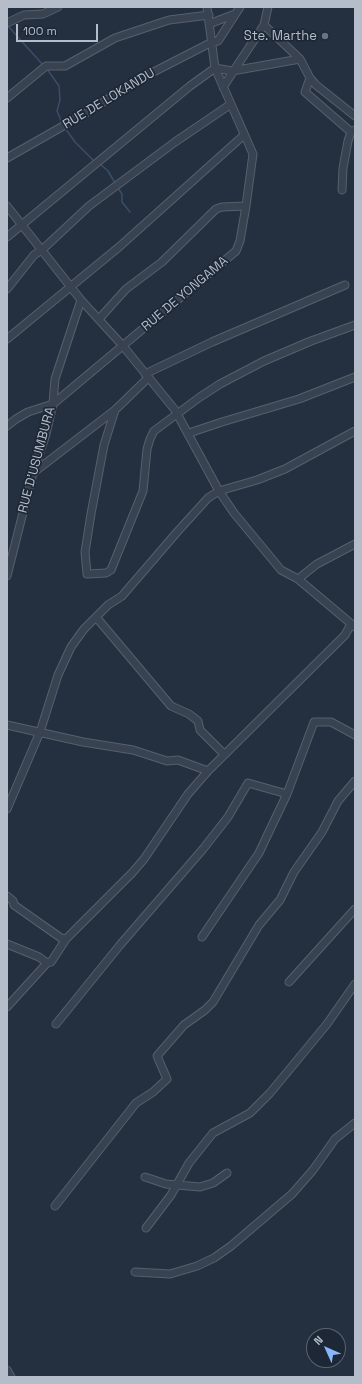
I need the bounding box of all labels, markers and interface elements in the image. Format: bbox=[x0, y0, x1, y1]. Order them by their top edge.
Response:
scale bar bbox=[18, 16, 100, 42]
text: 100 m bbox=[23, 23, 57, 39]
place label: Ste. Marthe bbox=[244, 28, 317, 44]
marker: Ste. Marthe bbox=[320, 31, 330, 41]
street label: RUE DE LOKANDU bbox=[60, 65, 158, 133]
street label: RUE DE YONGAMA bbox=[139, 253, 231, 335]
street label: RUE D'USUMBURA bbox=[15, 405, 59, 515]
north arrow bbox=[306, 1328, 346, 1368]
text: N bbox=[311, 1333, 326, 1348]

